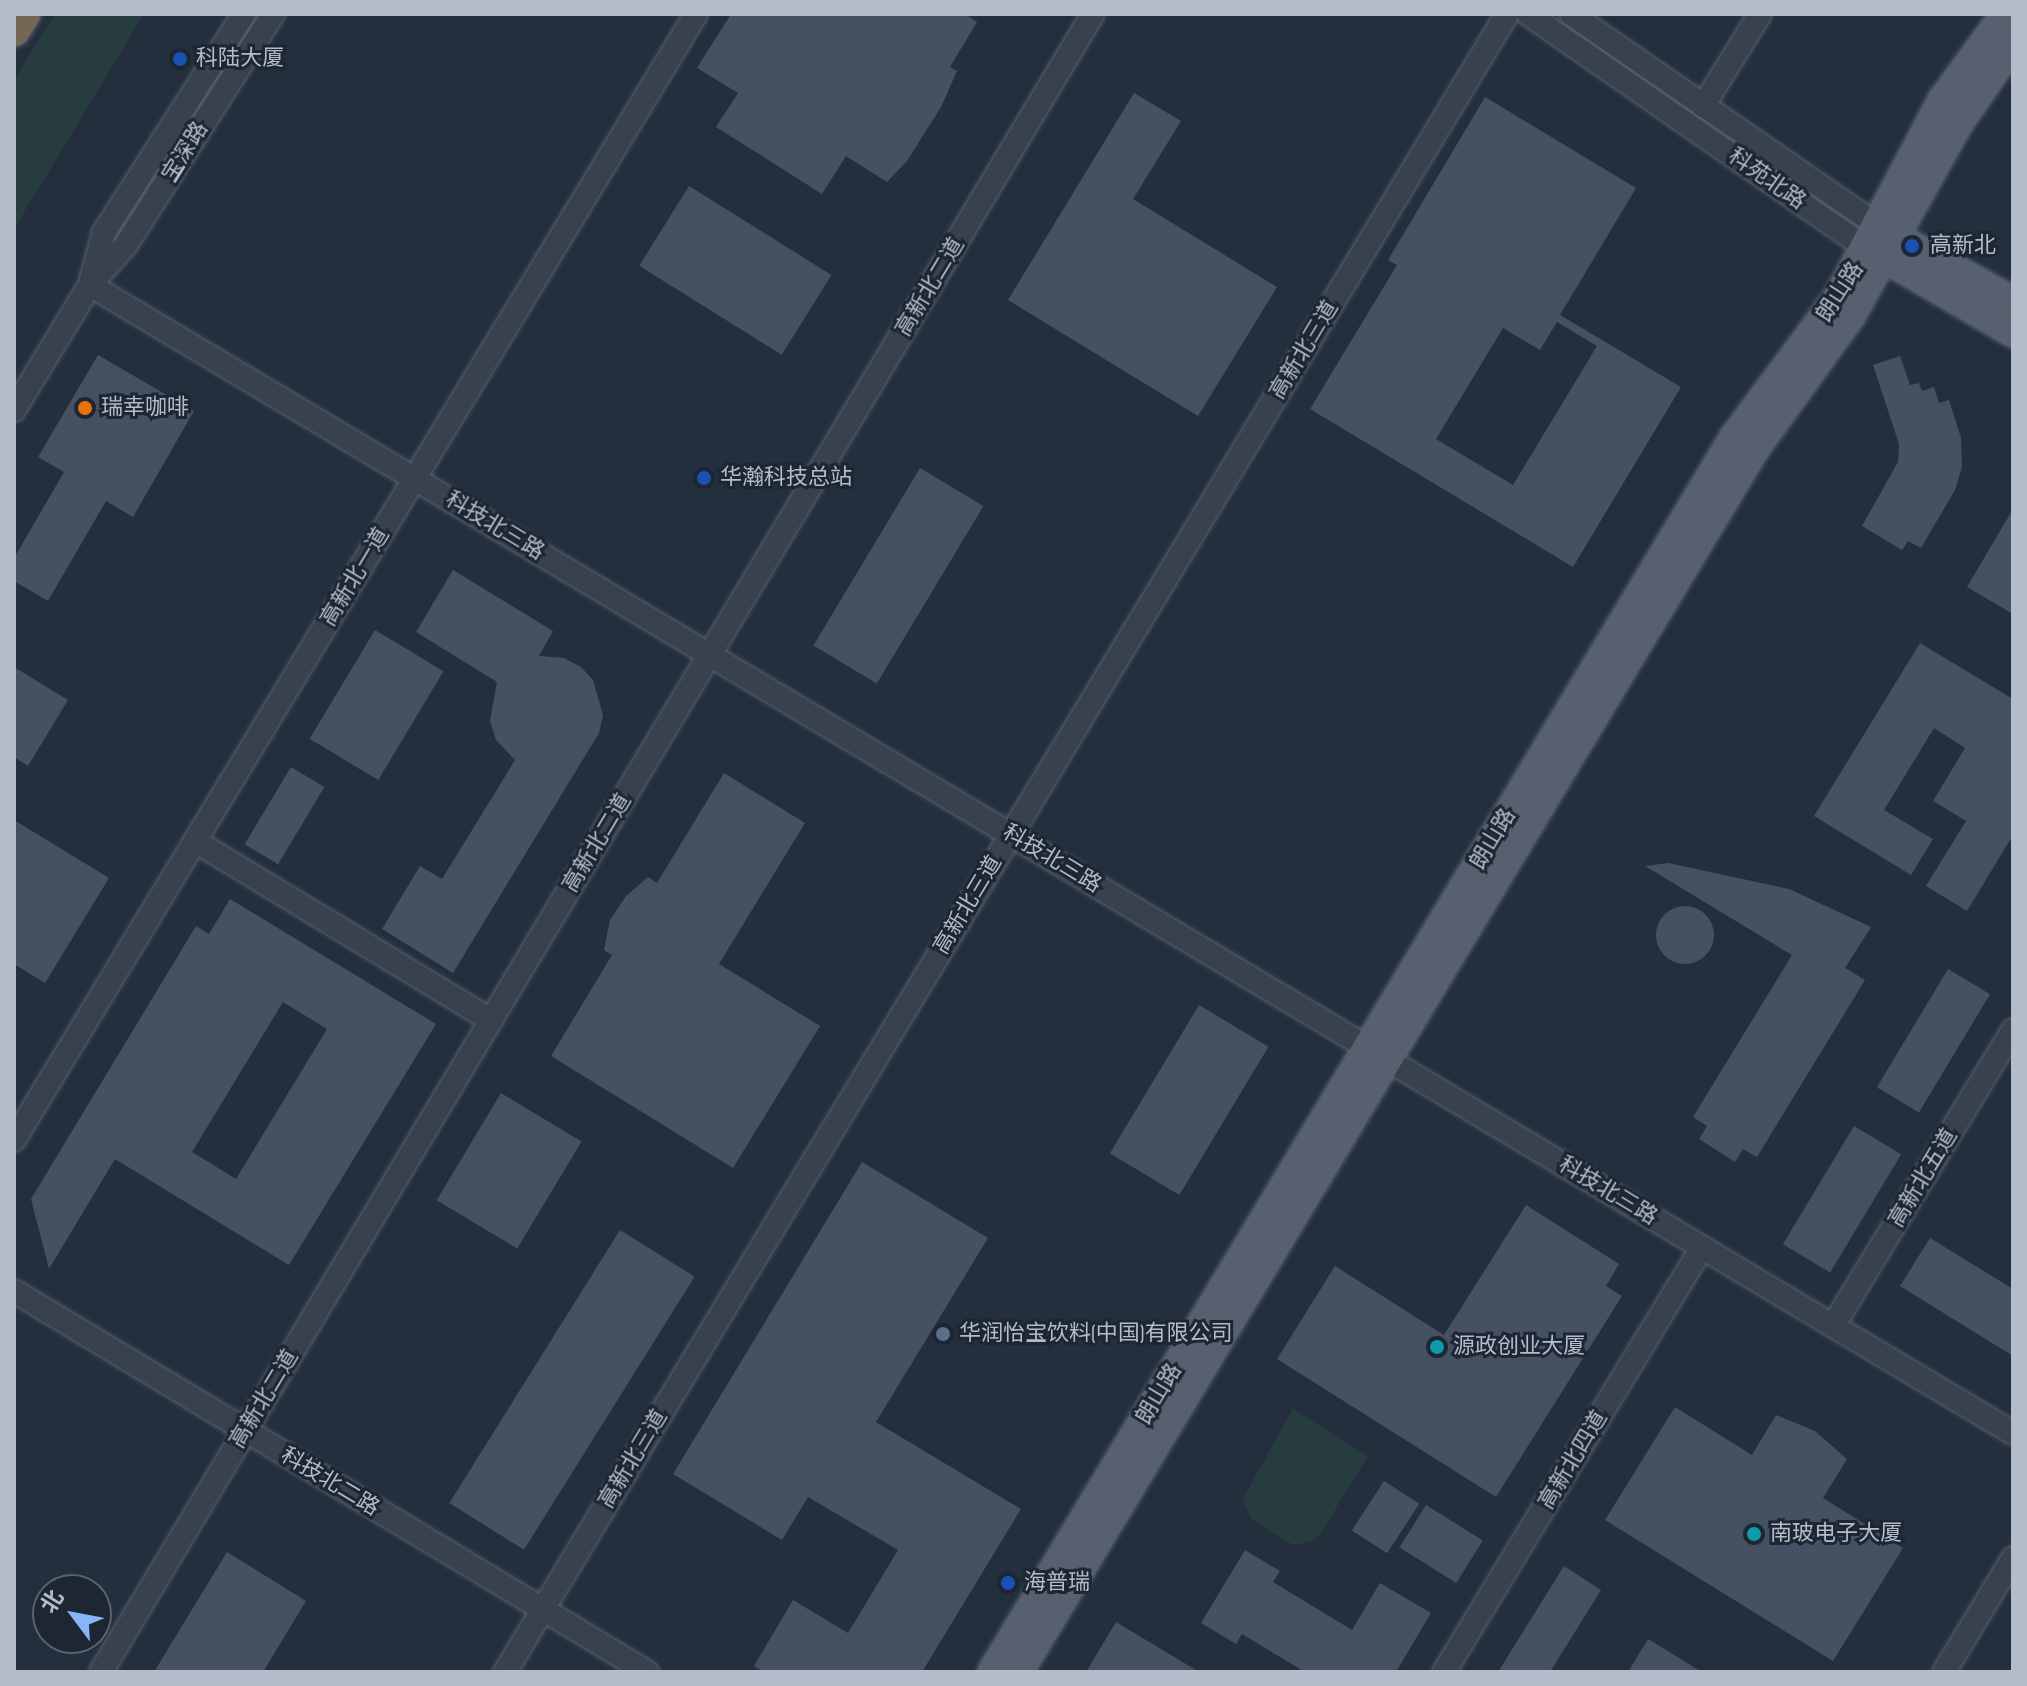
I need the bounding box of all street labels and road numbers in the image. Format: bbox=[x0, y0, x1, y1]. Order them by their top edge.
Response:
street label: 宝深路 bbox=[156, 117, 214, 187]
street label: 科苑北路 bbox=[1723, 143, 1811, 215]
street label: 高新北二道 bbox=[890, 233, 970, 341]
street label: 朗山路 bbox=[1811, 257, 1869, 327]
street label: 高新北三道 bbox=[1264, 296, 1344, 404]
street label: 科技北三路 bbox=[441, 486, 549, 566]
street label: 高新北一道 bbox=[315, 523, 395, 631]
street label: 高新北二道 bbox=[557, 789, 637, 897]
street label: 朗山路 bbox=[1465, 804, 1521, 874]
street label: 科技北三路 bbox=[998, 819, 1106, 899]
street label: 高新北三道 bbox=[928, 851, 1008, 959]
street label: 高新北五道 bbox=[1883, 1124, 1963, 1232]
street label: 科技北三路 bbox=[1554, 1151, 1662, 1231]
street label: 高新北二道 bbox=[224, 1345, 304, 1453]
street label: 朗山路 bbox=[1131, 1359, 1187, 1429]
street label: 高新北三道 bbox=[593, 1405, 673, 1513]
street label: 高新北四道 bbox=[1533, 1406, 1613, 1514]
street label: 科技北二路 bbox=[276, 1442, 384, 1522]

